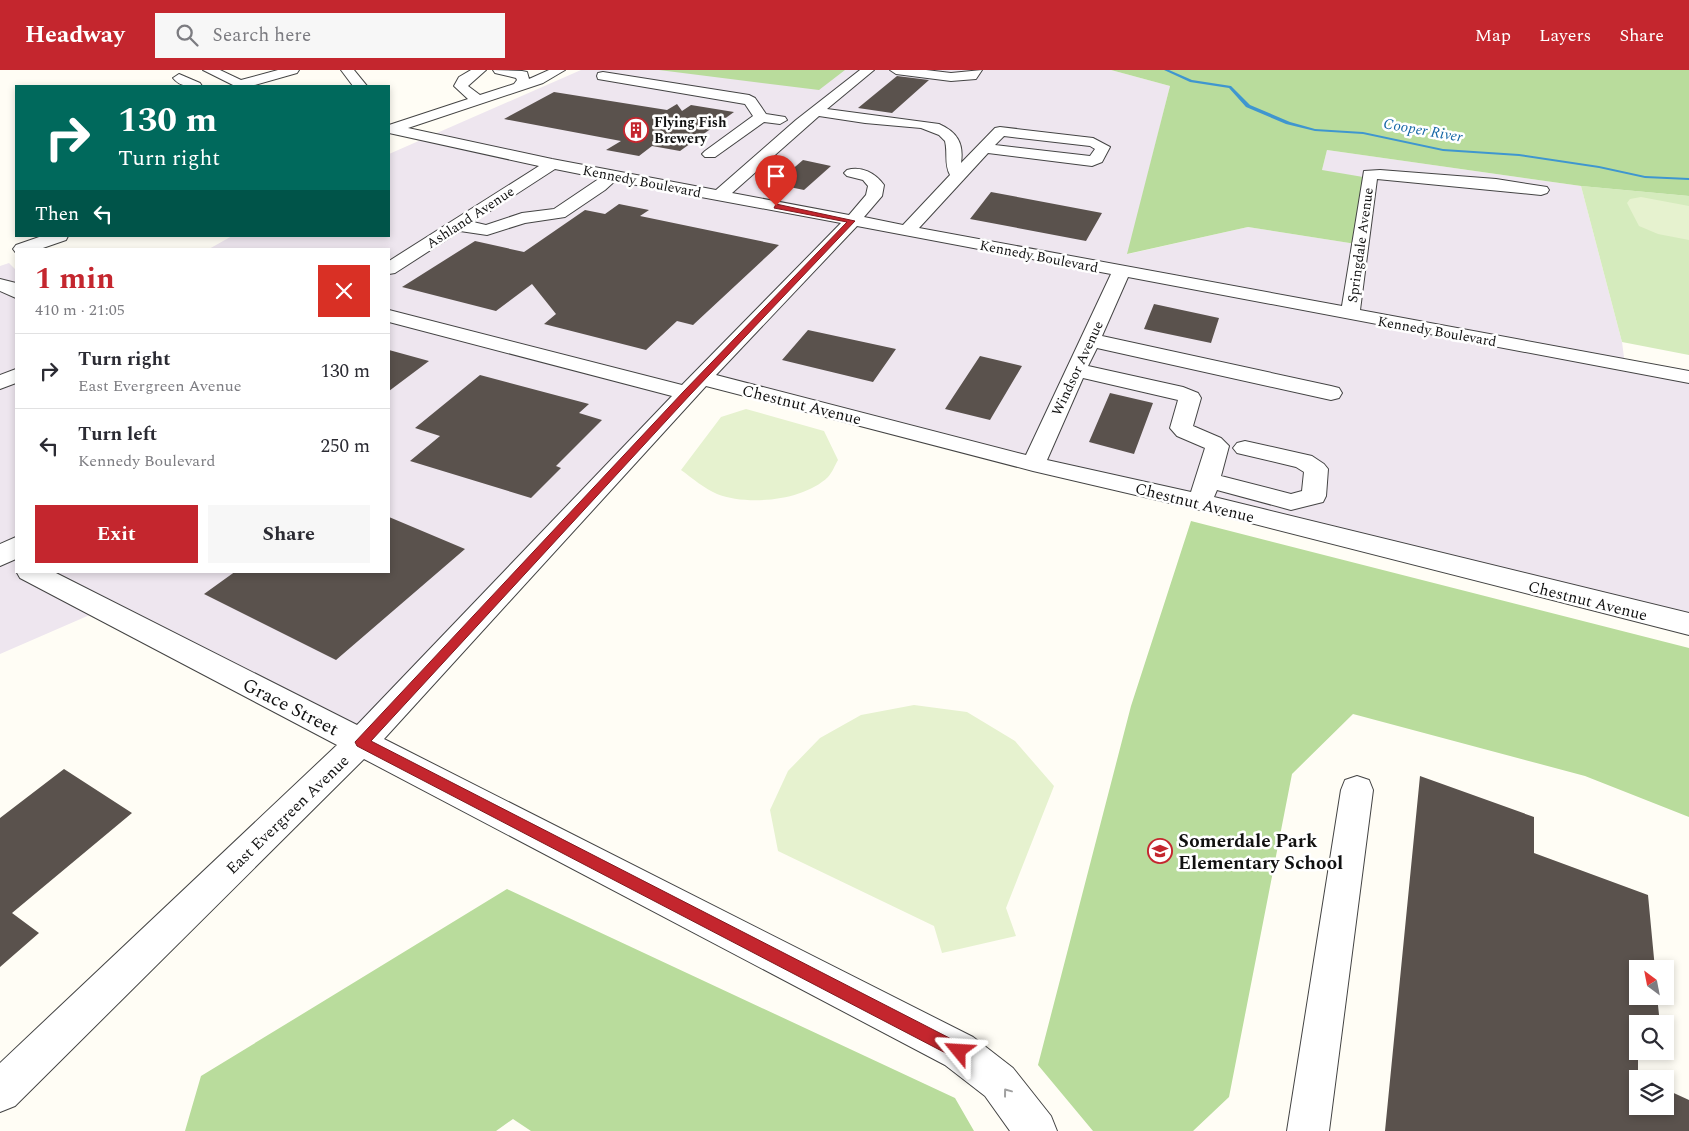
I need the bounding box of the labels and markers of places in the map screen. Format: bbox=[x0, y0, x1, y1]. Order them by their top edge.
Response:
place label: Flying Fish Brewery bbox=[654, 112, 727, 149]
building icon: Flying Fish Brewery bbox=[623, 117, 649, 143]
pin bbox=[755, 155, 797, 206]
place label: Somerdale Park Elementary School bbox=[1178, 827, 1343, 878]
school or university icon: Somerdale Park Elementary School bbox=[1147, 838, 1173, 864]

